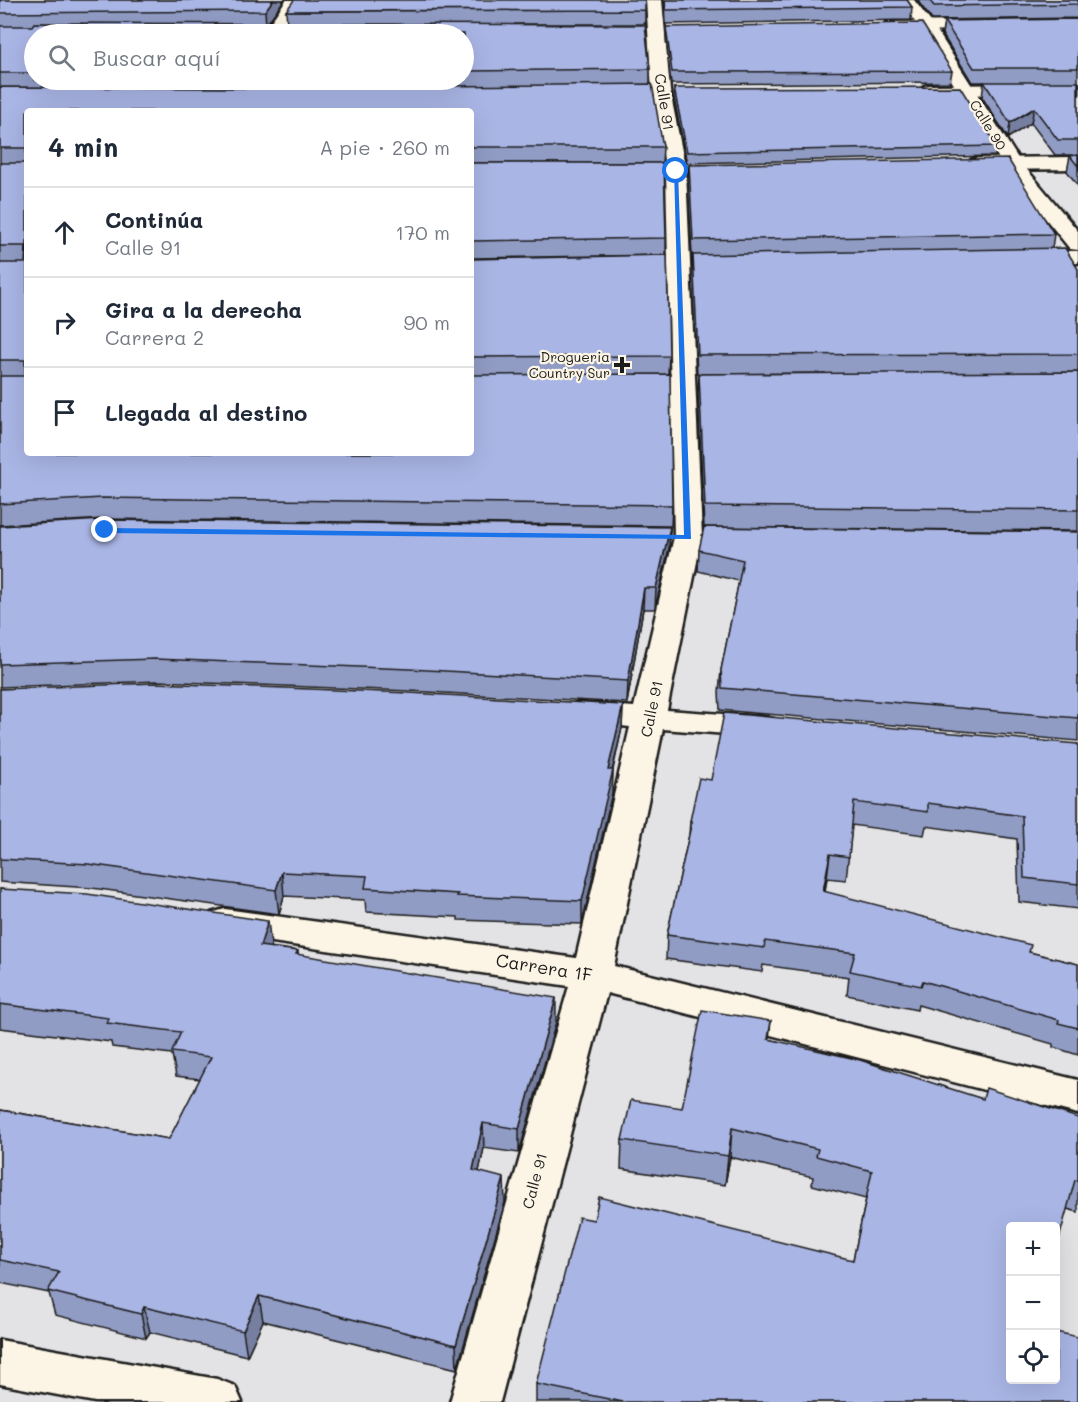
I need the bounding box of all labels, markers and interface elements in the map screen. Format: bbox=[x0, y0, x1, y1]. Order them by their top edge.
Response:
search box bbox=[24, 24, 474, 90]
icon: search bbox=[45, 41, 78, 74]
text: Buscar aquí bbox=[93, 43, 221, 72]
street label: Calle 91 bbox=[651, 72, 679, 132]
street label: Calle 90 bbox=[966, 96, 1011, 154]
text: 4 min bbox=[48, 130, 118, 164]
text: A pie · 260 m bbox=[320, 134, 450, 160]
route start bbox=[662, 157, 688, 183]
text: Continúa bbox=[105, 205, 203, 234]
icon: ahead bbox=[48, 216, 81, 249]
text: 170 m bbox=[395, 219, 450, 245]
text: Calle 91 bbox=[105, 234, 181, 260]
text: Gira a la derecha bbox=[105, 295, 302, 324]
icon: right bbox=[48, 306, 81, 339]
text: 90 m bbox=[404, 309, 450, 335]
text: Carrera 2 bbox=[105, 324, 204, 350]
place label: Drogueria Country Sur bbox=[529, 347, 610, 382]
marker: Drogueria Country Sur bbox=[615, 358, 629, 372]
icon: arrive bbox=[48, 396, 81, 429]
text: Llegada al destino bbox=[105, 398, 307, 427]
route end bbox=[91, 516, 117, 542]
street label: Calle 91 bbox=[635, 679, 667, 739]
street label: Carrera 1F bbox=[494, 948, 594, 986]
street label: Calle 91 bbox=[517, 1151, 551, 1211]
map controls bbox=[1006, 1222, 1060, 1384]
button: + bbox=[1006, 1222, 1060, 1276]
button: − bbox=[1006, 1276, 1060, 1330]
button: locate bbox=[1006, 1330, 1060, 1384]

